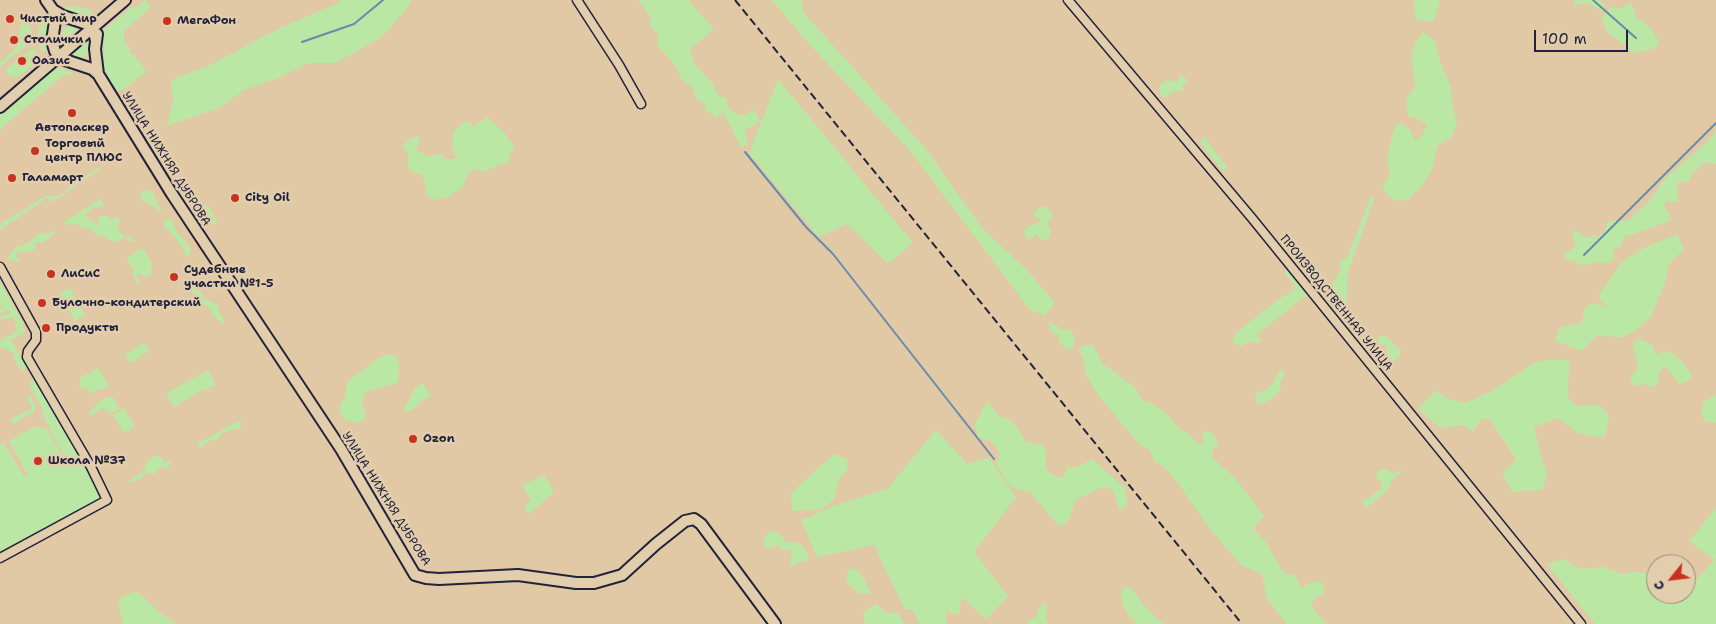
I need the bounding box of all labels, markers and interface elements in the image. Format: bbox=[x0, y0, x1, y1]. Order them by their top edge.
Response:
place label: Чистый мир bbox=[20, 12, 97, 26]
marker: Чистый мир bbox=[4, 13, 16, 25]
place label: МегаФон bbox=[177, 14, 236, 28]
marker: МегаФон bbox=[161, 15, 173, 27]
scale bar bbox=[1536, 20, 1630, 52]
text: 100 m bbox=[1542, 29, 1587, 49]
place label: Столички bbox=[24, 33, 83, 47]
marker: Столички bbox=[8, 34, 20, 46]
place label: Оазис bbox=[32, 54, 70, 68]
marker: Оазис bbox=[16, 55, 28, 67]
street label: УЛИЦА НИЖНЯЯ ДУБРОВА bbox=[119, 89, 213, 229]
marker: Автопаскер bbox=[66, 107, 78, 119]
place label: Автопаскер bbox=[35, 121, 109, 135]
place label: Торговый центр ПЛЮС bbox=[45, 137, 122, 165]
marker: Торговый центр ПЛЮС bbox=[29, 145, 41, 157]
place label: Галамарт bbox=[22, 171, 83, 185]
marker: Галамарт bbox=[6, 172, 18, 184]
place label: City Oil bbox=[245, 191, 290, 205]
marker: City Oil bbox=[229, 192, 241, 204]
street label: ПРОИЗВОДСТВЕННАЯ УЛИЦА bbox=[1277, 232, 1395, 374]
place label: Судебные участки №1-5 bbox=[184, 263, 273, 291]
place label: ЛиСиС bbox=[61, 267, 100, 281]
marker: ЛиСиС bbox=[45, 268, 57, 280]
marker: Судебные участки №1-5 bbox=[168, 271, 180, 283]
place label: Булочно-кондитерский bbox=[52, 296, 201, 310]
marker: Булочно-кондитерский bbox=[36, 297, 48, 309]
place label: Продукты bbox=[56, 321, 118, 335]
marker: Продукты bbox=[40, 322, 52, 334]
street label: УЛИЦА НИЖНЯЯ ДУБРОВА bbox=[339, 429, 433, 569]
place label: Ozon bbox=[423, 432, 455, 446]
marker: Ozon bbox=[407, 433, 419, 445]
place label: Школа №37 bbox=[48, 454, 126, 468]
marker: Школа №37 bbox=[32, 455, 44, 467]
north arrow bbox=[1646, 554, 1696, 604]
text: С bbox=[1649, 578, 1669, 594]

